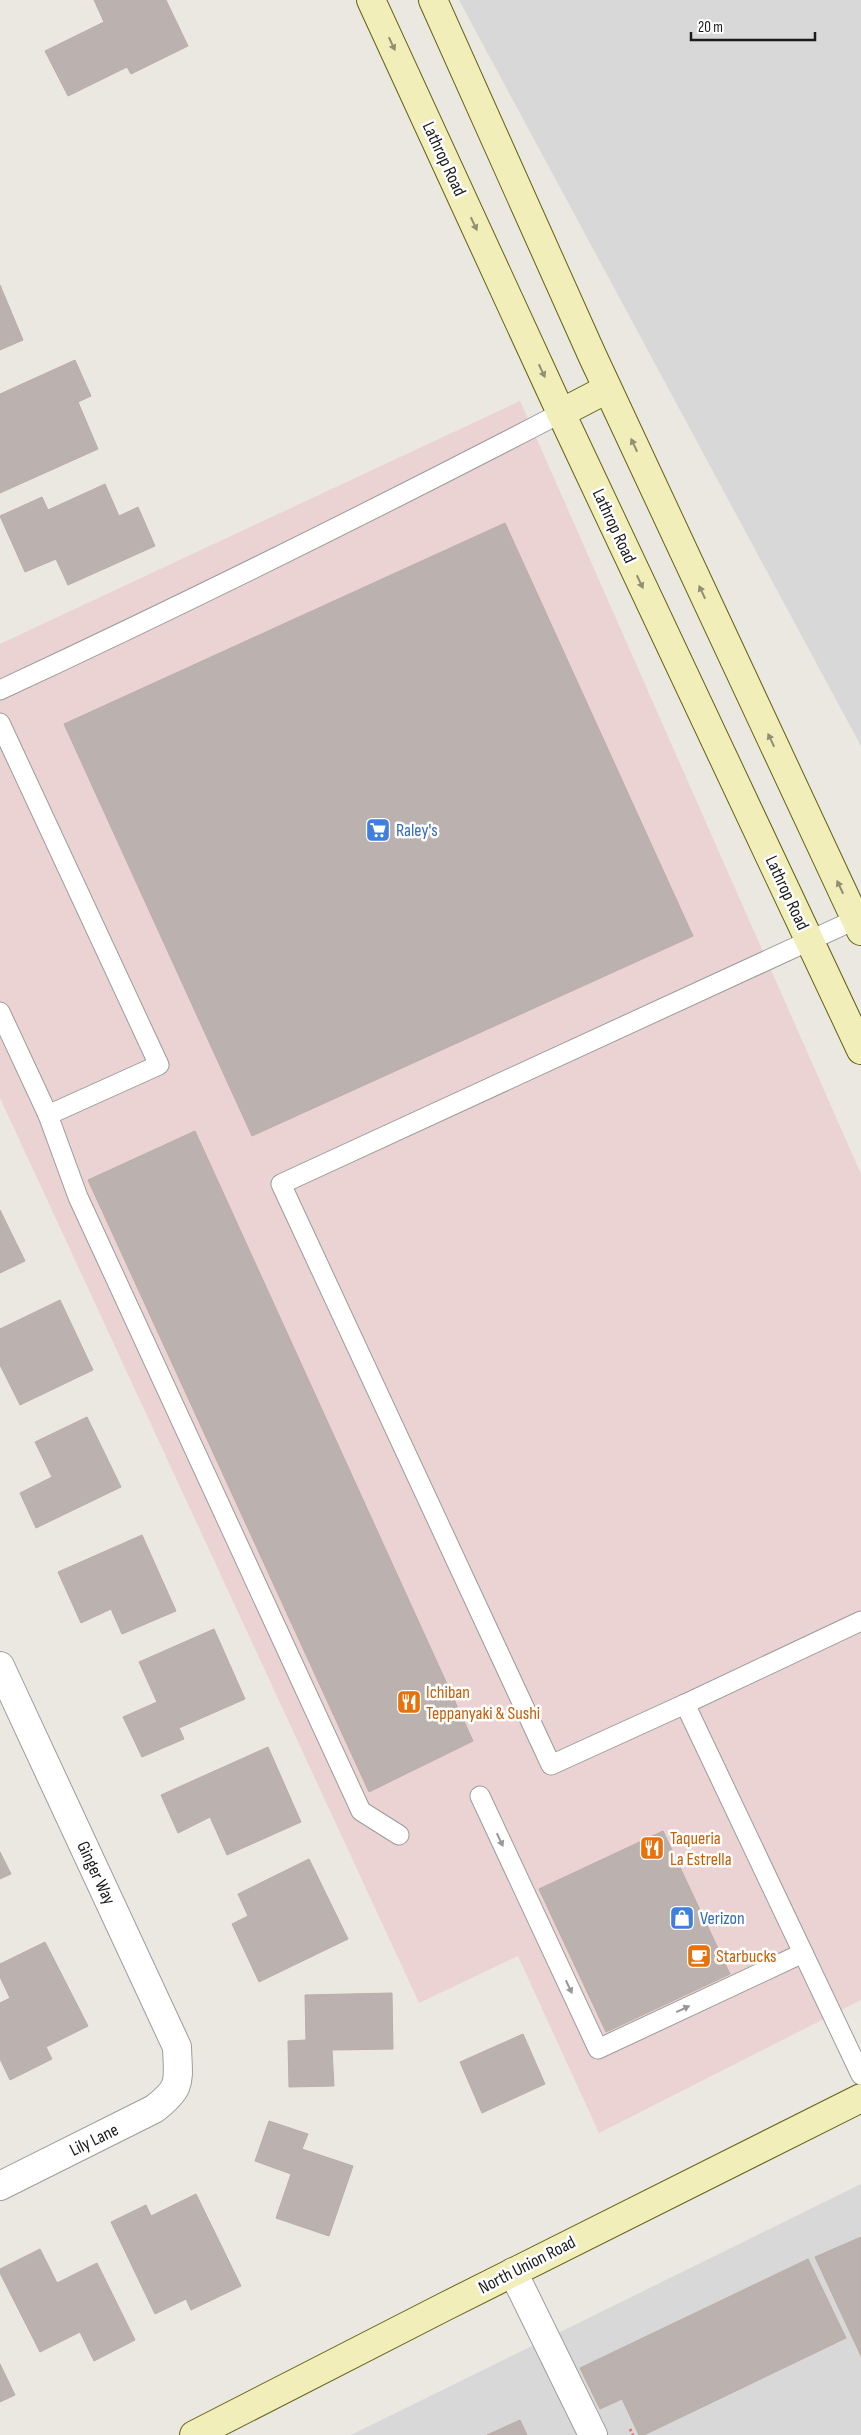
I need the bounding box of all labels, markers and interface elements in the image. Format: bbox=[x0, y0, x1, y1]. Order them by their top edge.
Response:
scale bar bbox=[691, 10, 815, 42]
text: 20 m bbox=[698, 18, 723, 37]
one-way arrow bbox=[388, 37, 396, 51]
street label: Lathrop Road bbox=[418, 119, 470, 199]
one-way arrow bbox=[470, 217, 478, 231]
one-way arrow bbox=[538, 364, 546, 378]
one-way arrow bbox=[629, 438, 637, 452]
street label: Lathrop Road bbox=[588, 486, 640, 566]
one-way arrow bbox=[637, 575, 645, 589]
one-way arrow bbox=[698, 585, 707, 600]
one-way arrow bbox=[767, 733, 775, 747]
supermarket icon: Raley's bbox=[365, 817, 391, 843]
place label: Raley's bbox=[396, 820, 438, 841]
street label: Lathrop Road bbox=[761, 853, 813, 933]
one-way arrow bbox=[836, 880, 844, 894]
place label: Ichiban Teppanyaki & Sushi bbox=[426, 1682, 540, 1724]
restaurant icon: Ichiban Teppanyaki & Sushi bbox=[396, 1689, 422, 1715]
place label: Taqueria La Estrella bbox=[670, 1828, 732, 1870]
one-way arrow bbox=[497, 1833, 505, 1847]
restaurant icon: Taqueria La Estrella bbox=[639, 1835, 665, 1861]
street label: Ginger Way bbox=[72, 1838, 120, 1908]
shop icon: Verizon bbox=[669, 1905, 695, 1931]
place label: Verizon bbox=[700, 1908, 745, 1929]
cafe icon: Starbucks bbox=[686, 1943, 712, 1969]
place label: Starbucks bbox=[716, 1946, 776, 1967]
one-way arrow bbox=[565, 1980, 573, 1994]
one-way arrow bbox=[676, 2004, 690, 2012]
street label: Lily Lane bbox=[66, 2119, 122, 2161]
street label: North Union Road bbox=[475, 2232, 579, 2298]

